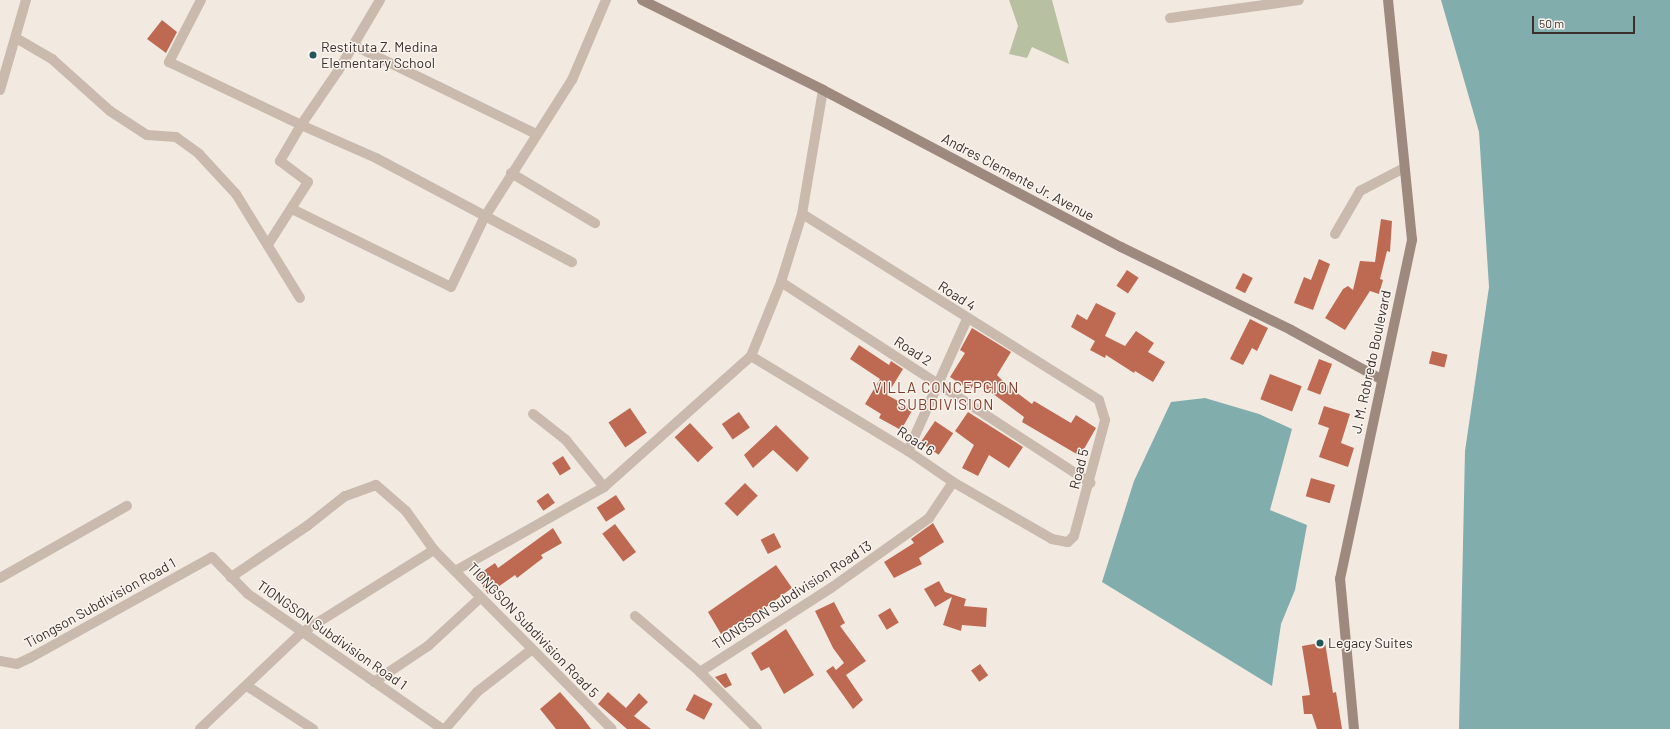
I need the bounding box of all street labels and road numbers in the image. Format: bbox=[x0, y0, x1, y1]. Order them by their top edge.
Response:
street label: Andres Clemente Jr. Avenue bbox=[939, 130, 1097, 224]
street label: Road 4 bbox=[935, 278, 979, 314]
street label: J. M. Robredo Boulevard bbox=[1348, 289, 1394, 435]
street label: Road 2 bbox=[891, 333, 935, 369]
street label: Road 6 bbox=[894, 423, 938, 459]
street label: Road 5 bbox=[1066, 447, 1092, 491]
street label: TIONGSON Subdivision Road 13 bbox=[709, 537, 875, 653]
street label: Tiongson Subdivision Road 1 bbox=[21, 554, 179, 652]
street label: TIONGSON Subdivision Road 5 bbox=[464, 559, 602, 701]
street label: TIONGSON Subdivision Road 1 bbox=[254, 577, 410, 693]

